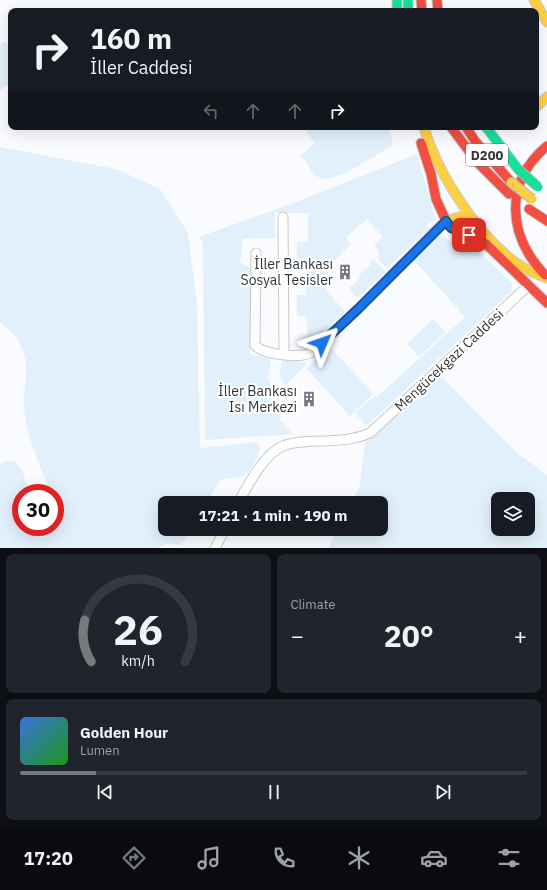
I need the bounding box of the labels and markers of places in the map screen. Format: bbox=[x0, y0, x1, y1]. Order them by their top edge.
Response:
pin bbox=[452, 218, 486, 252]
place label: İller Bankası Sosyal Tesisler bbox=[241, 255, 333, 289]
building icon: İller Bankası Sosyal Tesisler bbox=[336, 263, 354, 281]
place label: İller Bankası Isı Merkezi bbox=[218, 382, 297, 416]
building icon: İller Bankası Isı Merkezi bbox=[300, 390, 318, 408]

